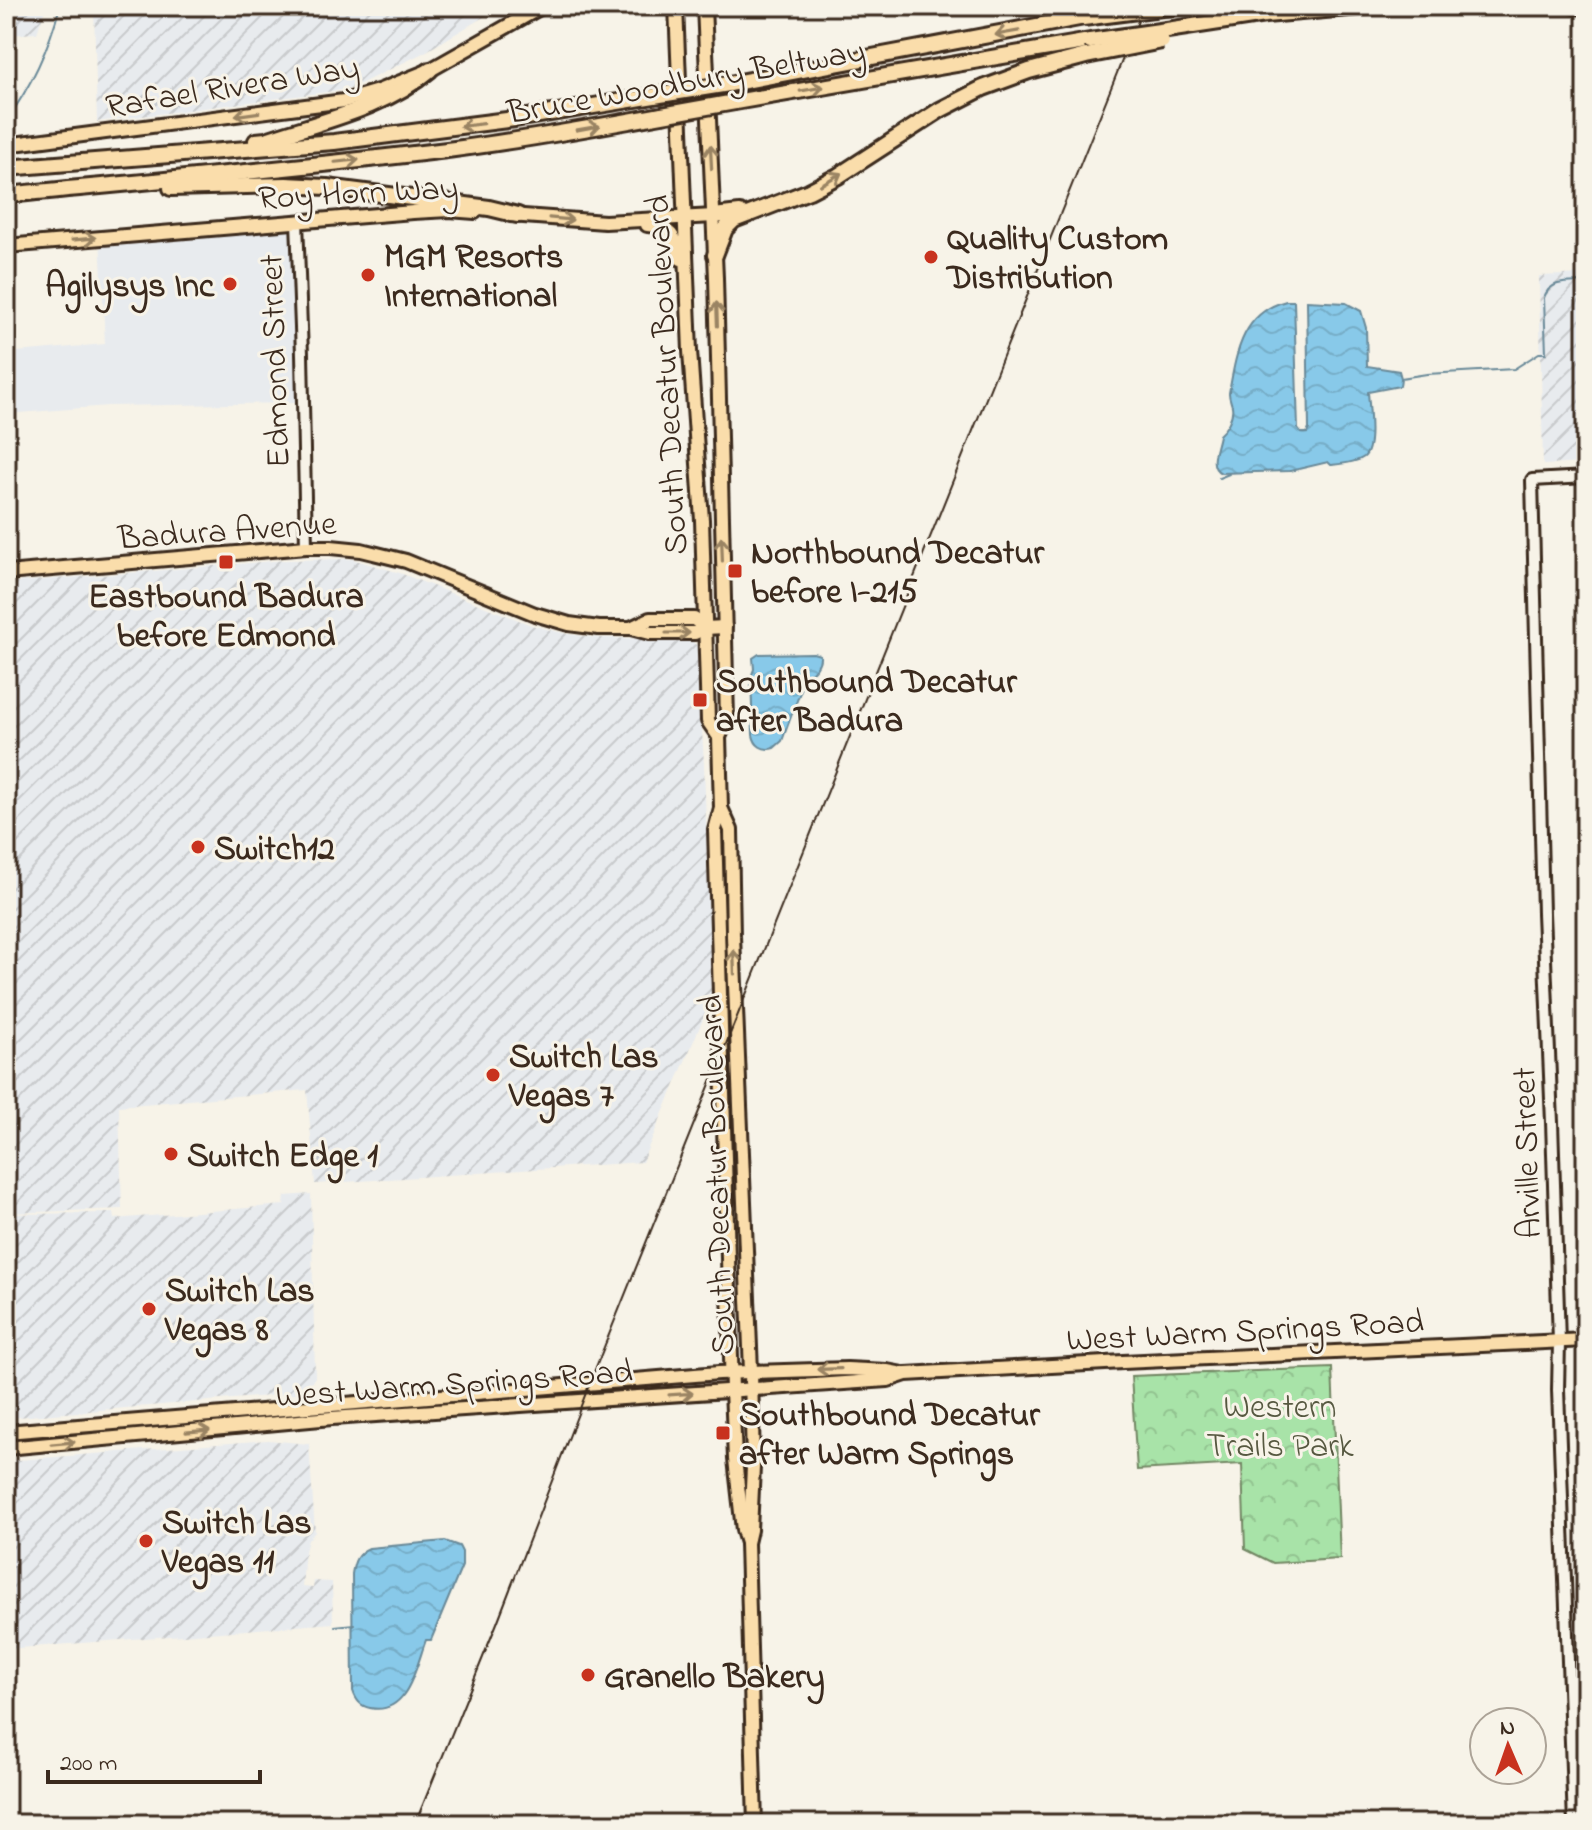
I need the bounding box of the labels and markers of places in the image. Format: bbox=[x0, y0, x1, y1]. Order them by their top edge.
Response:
place label: Quality Custom Distribution bbox=[945, 216, 1168, 305]
place label: MGM Resorts International bbox=[384, 234, 563, 323]
marker: Quality Custom Distribution bbox=[922, 248, 940, 266]
place label: Agilysys Inc bbox=[45, 263, 215, 314]
marker: MGM Resorts International bbox=[359, 266, 377, 284]
marker: Agilysys Inc bbox=[221, 275, 239, 293]
place label: Northbound Decatur before I-215 bbox=[751, 530, 1046, 619]
marker: Eastbound Badura before Edmond bbox=[217, 553, 235, 571]
marker: Northbound Decatur before I-215 bbox=[726, 562, 744, 580]
place label: Eastbound Badura before Edmond bbox=[88, 574, 364, 663]
place label: Southbound Decatur after Badura bbox=[716, 659, 1018, 748]
marker: Southbound Decatur after Badura bbox=[691, 691, 709, 709]
place label: Switch12 bbox=[214, 826, 335, 876]
marker: Switch12 bbox=[189, 838, 207, 856]
place label: Switch Las Vegas 7 bbox=[508, 1034, 659, 1124]
marker: Switch Las Vegas 7 bbox=[484, 1066, 502, 1084]
place label: Switch Edge 1 bbox=[187, 1133, 378, 1184]
marker: Switch Edge 1 bbox=[162, 1145, 180, 1163]
place label: Switch Las Vegas 8 bbox=[164, 1268, 315, 1358]
marker: Switch Las Vegas 8 bbox=[140, 1300, 158, 1318]
place label: Southbound Decatur after Warm Springs bbox=[739, 1392, 1041, 1482]
marker: Southbound Decatur after Warm Springs bbox=[714, 1424, 732, 1442]
place label: Switch Las Vegas 11 bbox=[161, 1500, 312, 1590]
marker: Switch Las Vegas 11 bbox=[137, 1532, 155, 1550]
place label: Granello Bakery bbox=[604, 1654, 825, 1705]
marker: Granello Bakery bbox=[579, 1666, 597, 1684]

